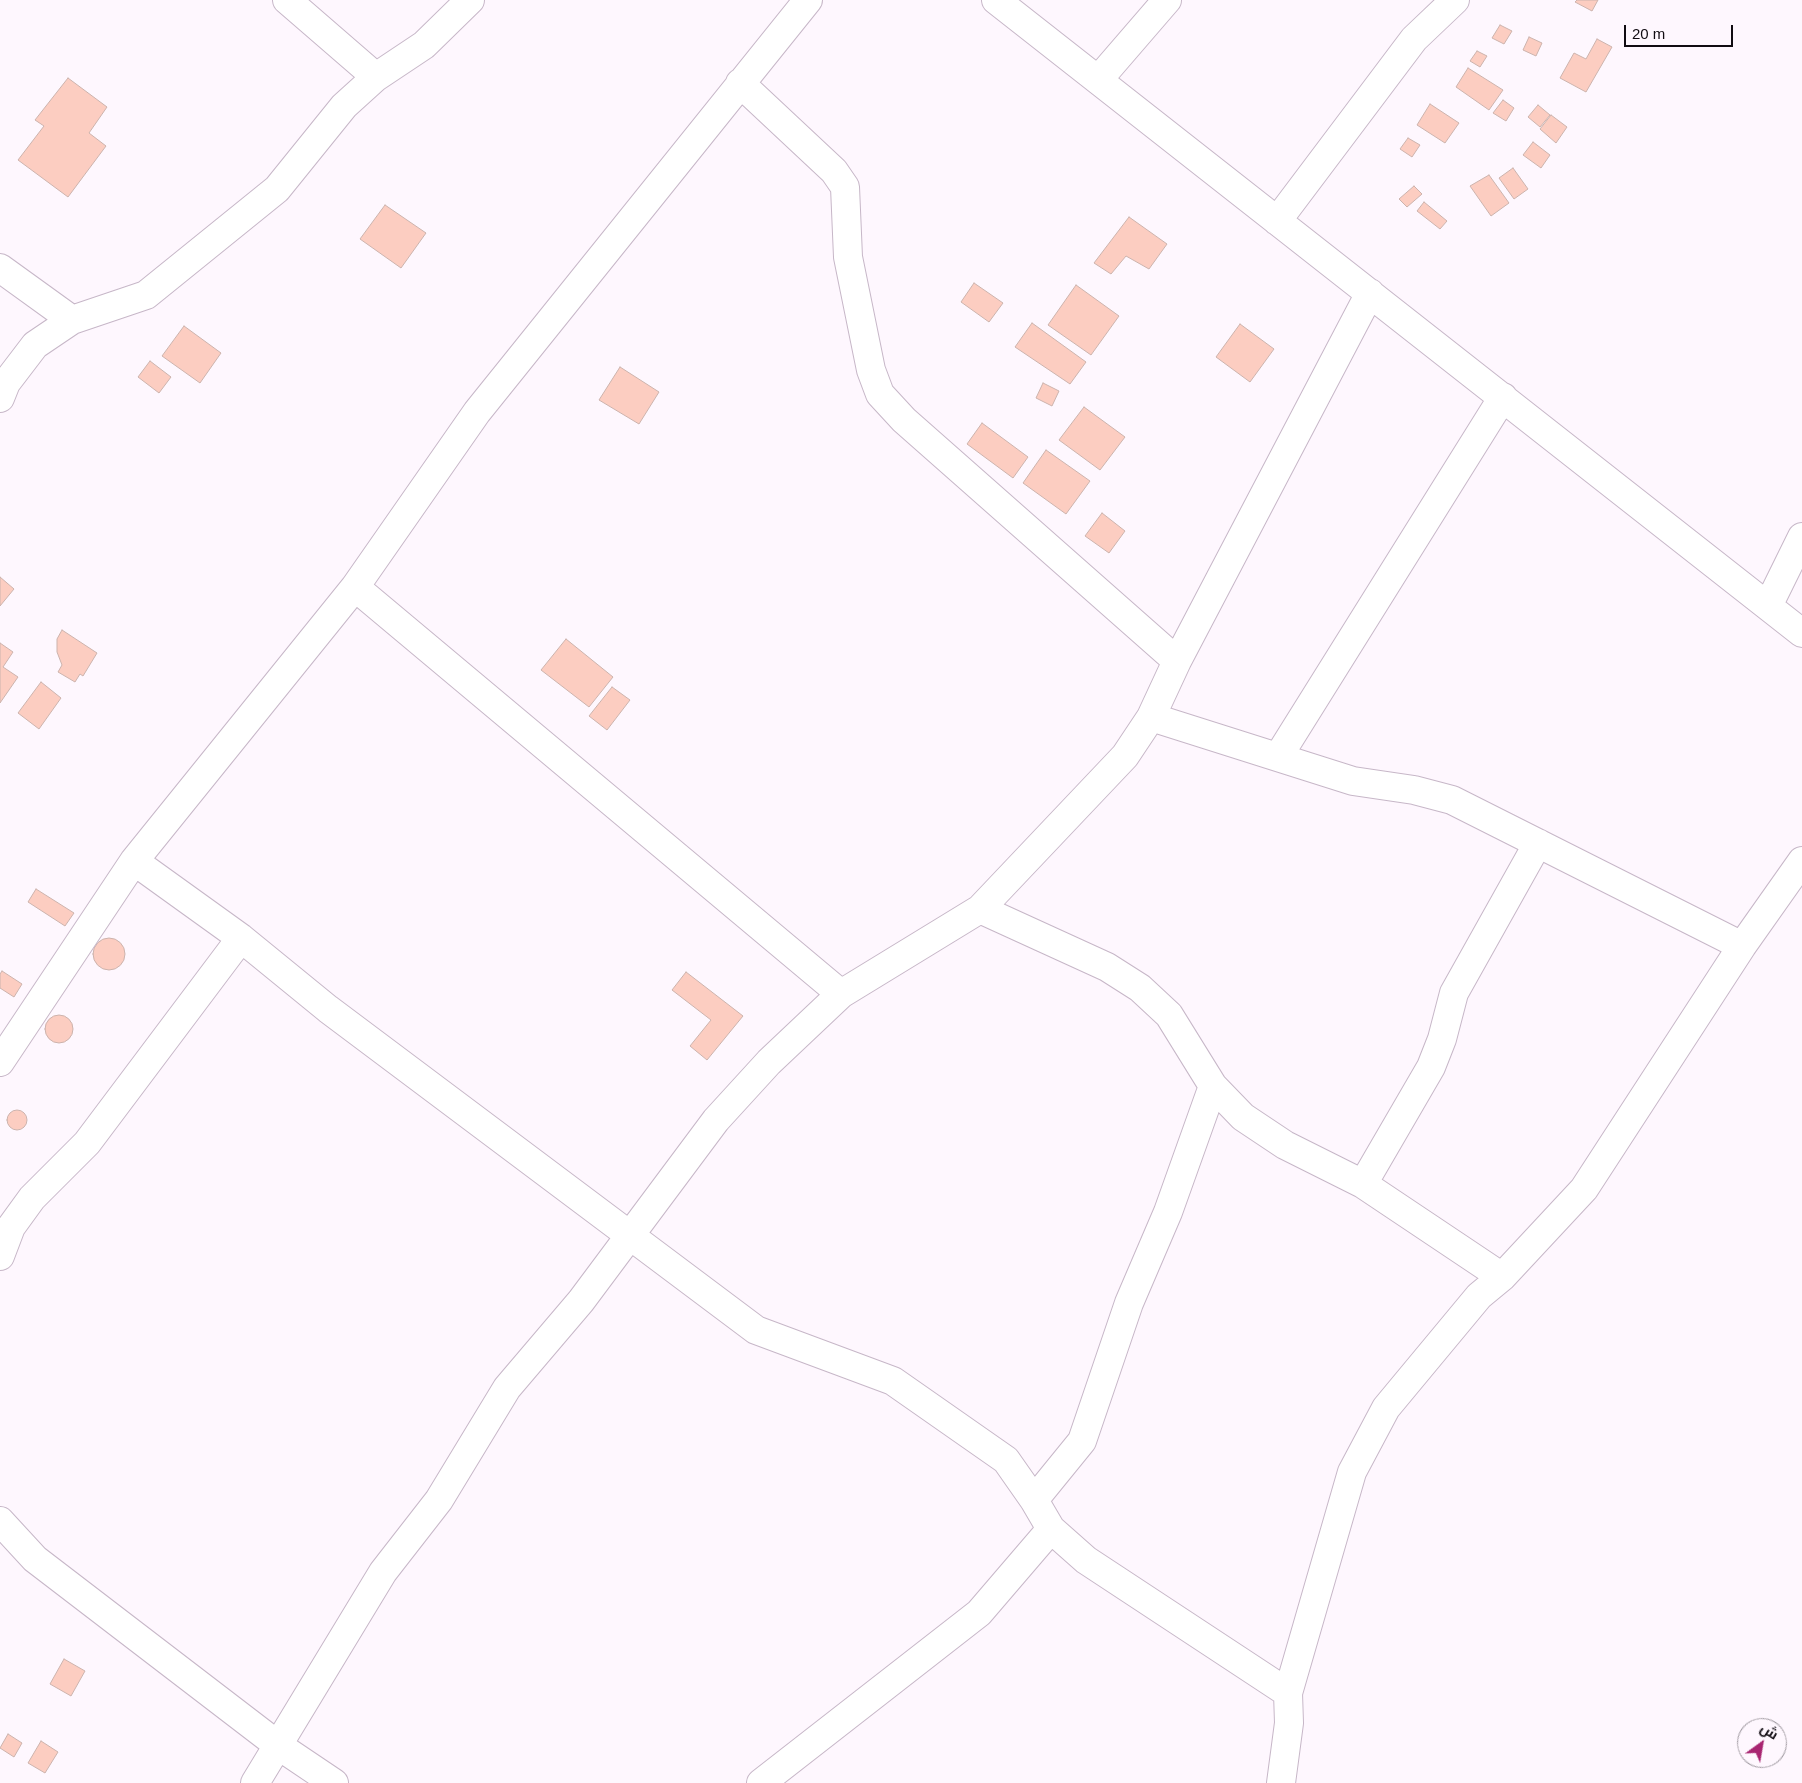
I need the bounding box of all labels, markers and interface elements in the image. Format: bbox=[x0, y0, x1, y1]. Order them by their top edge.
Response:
scale bar bbox=[1627, 15, 1736, 47]
text: 20 m bbox=[1632, 25, 1665, 42]
north arrow bbox=[1737, 1718, 1787, 1768]
text: ش bbox=[1758, 1720, 1781, 1743]

